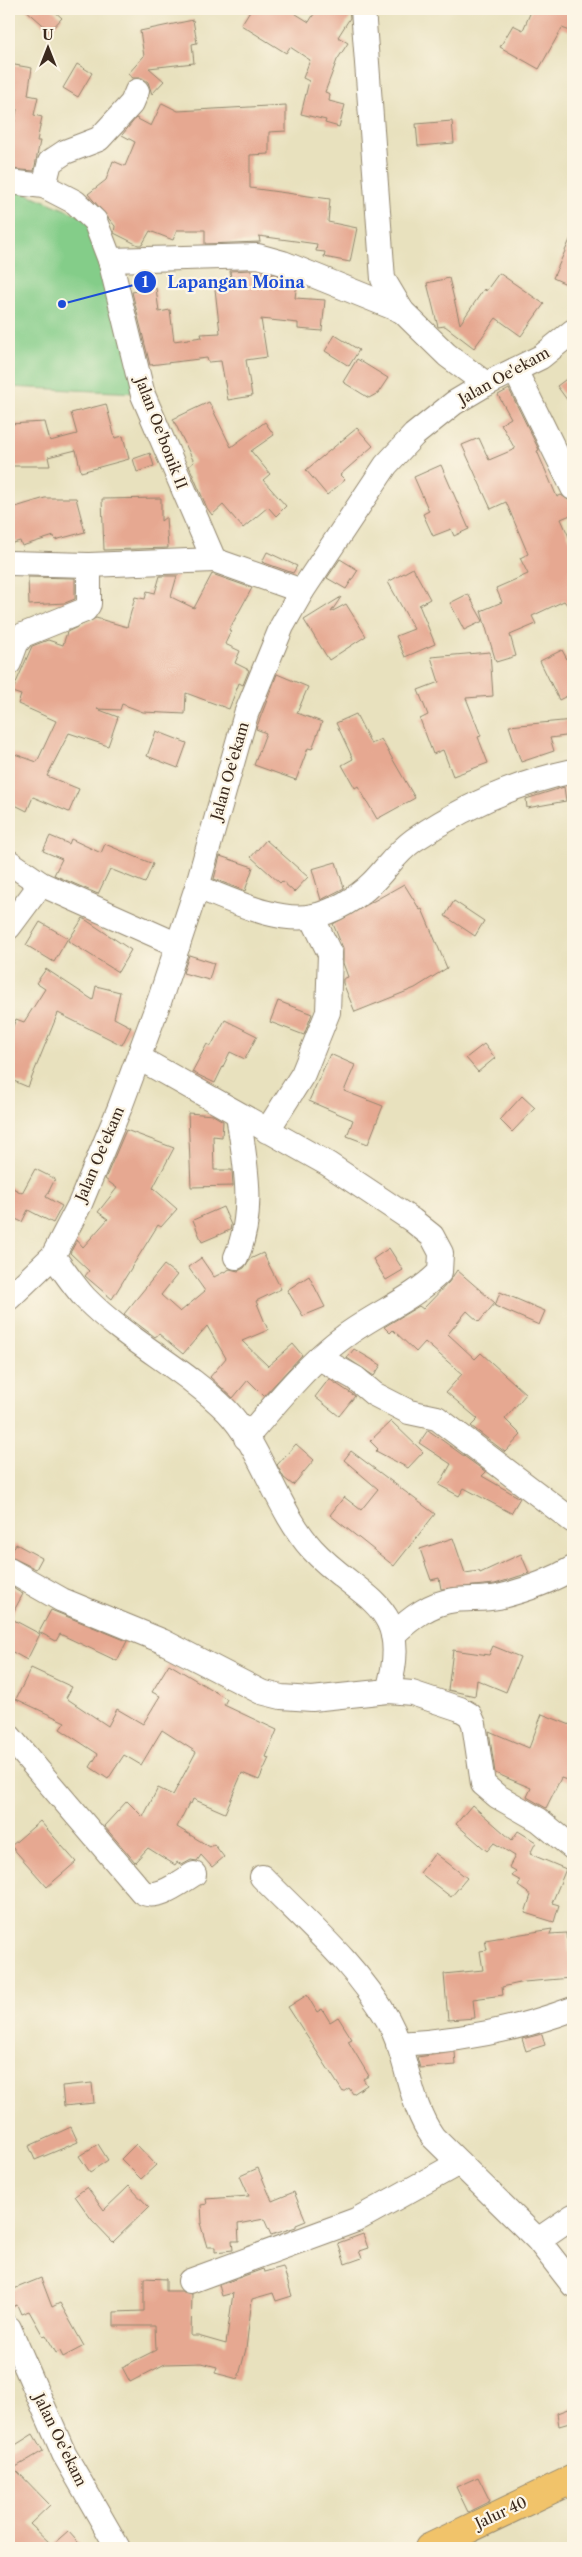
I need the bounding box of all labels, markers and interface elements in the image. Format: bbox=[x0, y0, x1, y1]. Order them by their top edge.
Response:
north arrow bbox=[22, 22, 72, 72]
text: U bbox=[42, 26, 54, 44]
callout: Lapangan Moina bbox=[132, 267, 315, 298]
text: 1 bbox=[142, 272, 149, 291]
text: Lapangan Moina bbox=[167, 272, 305, 292]
street label: Jalan Oe'ekam bbox=[453, 343, 553, 409]
street label: Jalan Oe'bonik II bbox=[131, 372, 192, 492]
street label: Jalan Oe'ekam bbox=[206, 720, 253, 824]
street label: Jalan Oe'ekam bbox=[70, 1104, 128, 1206]
street label: Jalan Oe'ekam bbox=[29, 2388, 91, 2489]
street label: Jalur 40 bbox=[470, 2492, 530, 2534]

